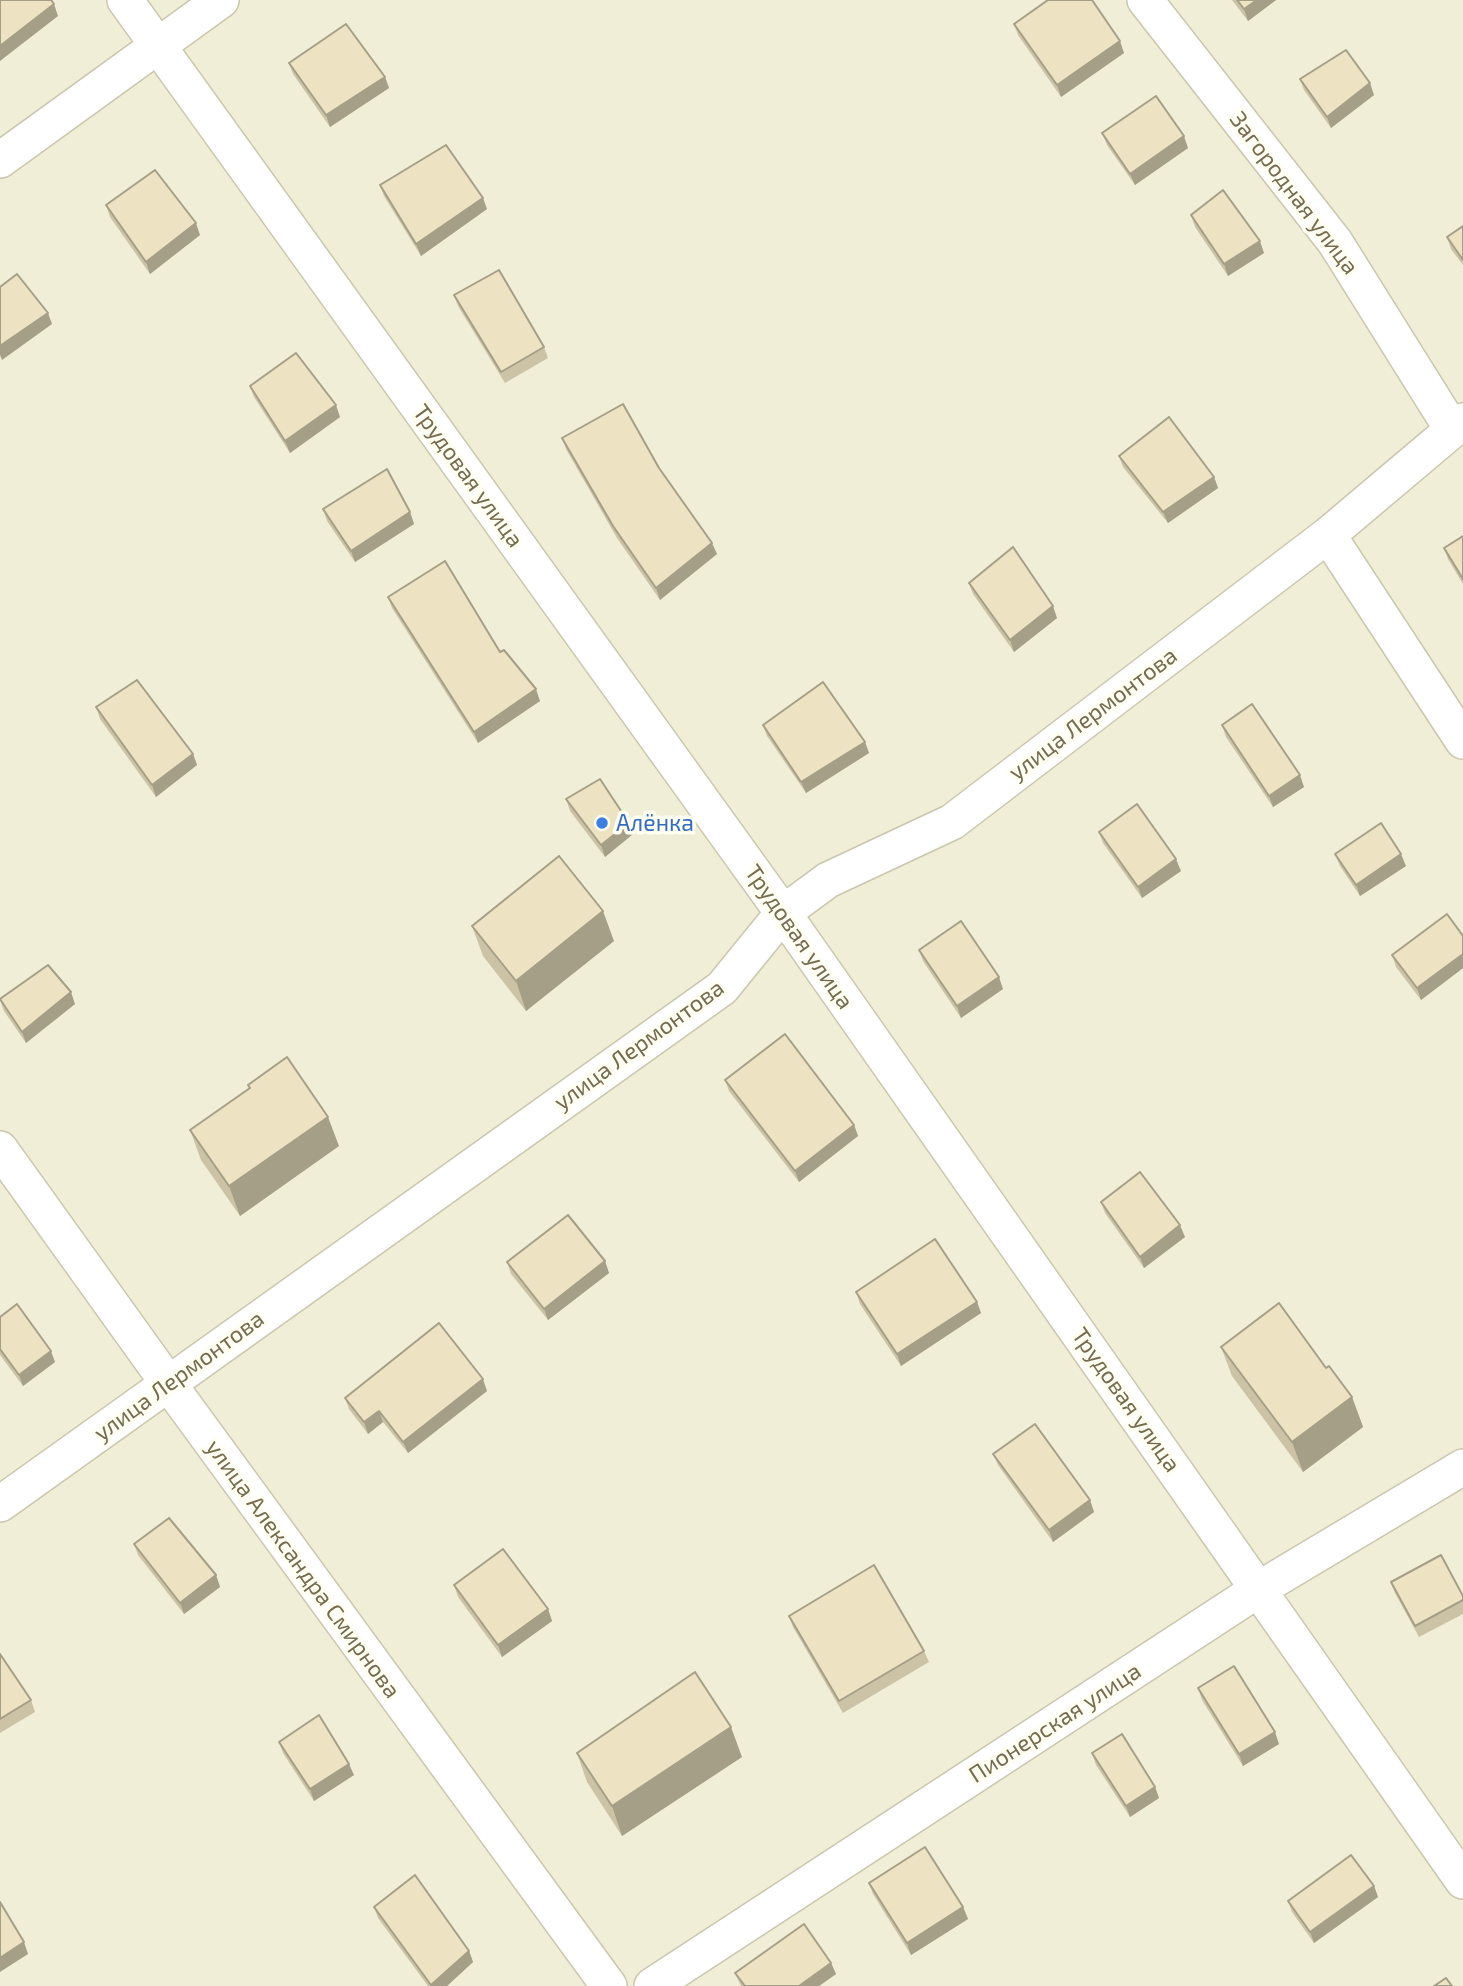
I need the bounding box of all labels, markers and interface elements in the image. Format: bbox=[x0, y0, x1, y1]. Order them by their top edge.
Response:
street label: Загородная улица bbox=[1224, 106, 1364, 280]
street label: Трудовая улица bbox=[407, 399, 529, 553]
street label: улица Лермонтова bbox=[1003, 642, 1183, 786]
place label: Алёнка bbox=[616, 809, 694, 837]
marker: Алёнка bbox=[594, 815, 610, 831]
street label: Трудовая улица bbox=[739, 860, 859, 1014]
street label: улица Лермонтова bbox=[549, 974, 729, 1116]
street label: улица Лермонтова bbox=[89, 1305, 269, 1447]
street label: Трудовая улица bbox=[1066, 1323, 1186, 1477]
street label: улица Александра Смирнова bbox=[200, 1434, 406, 1704]
street label: Пионерская улица bbox=[964, 1657, 1146, 1789]

